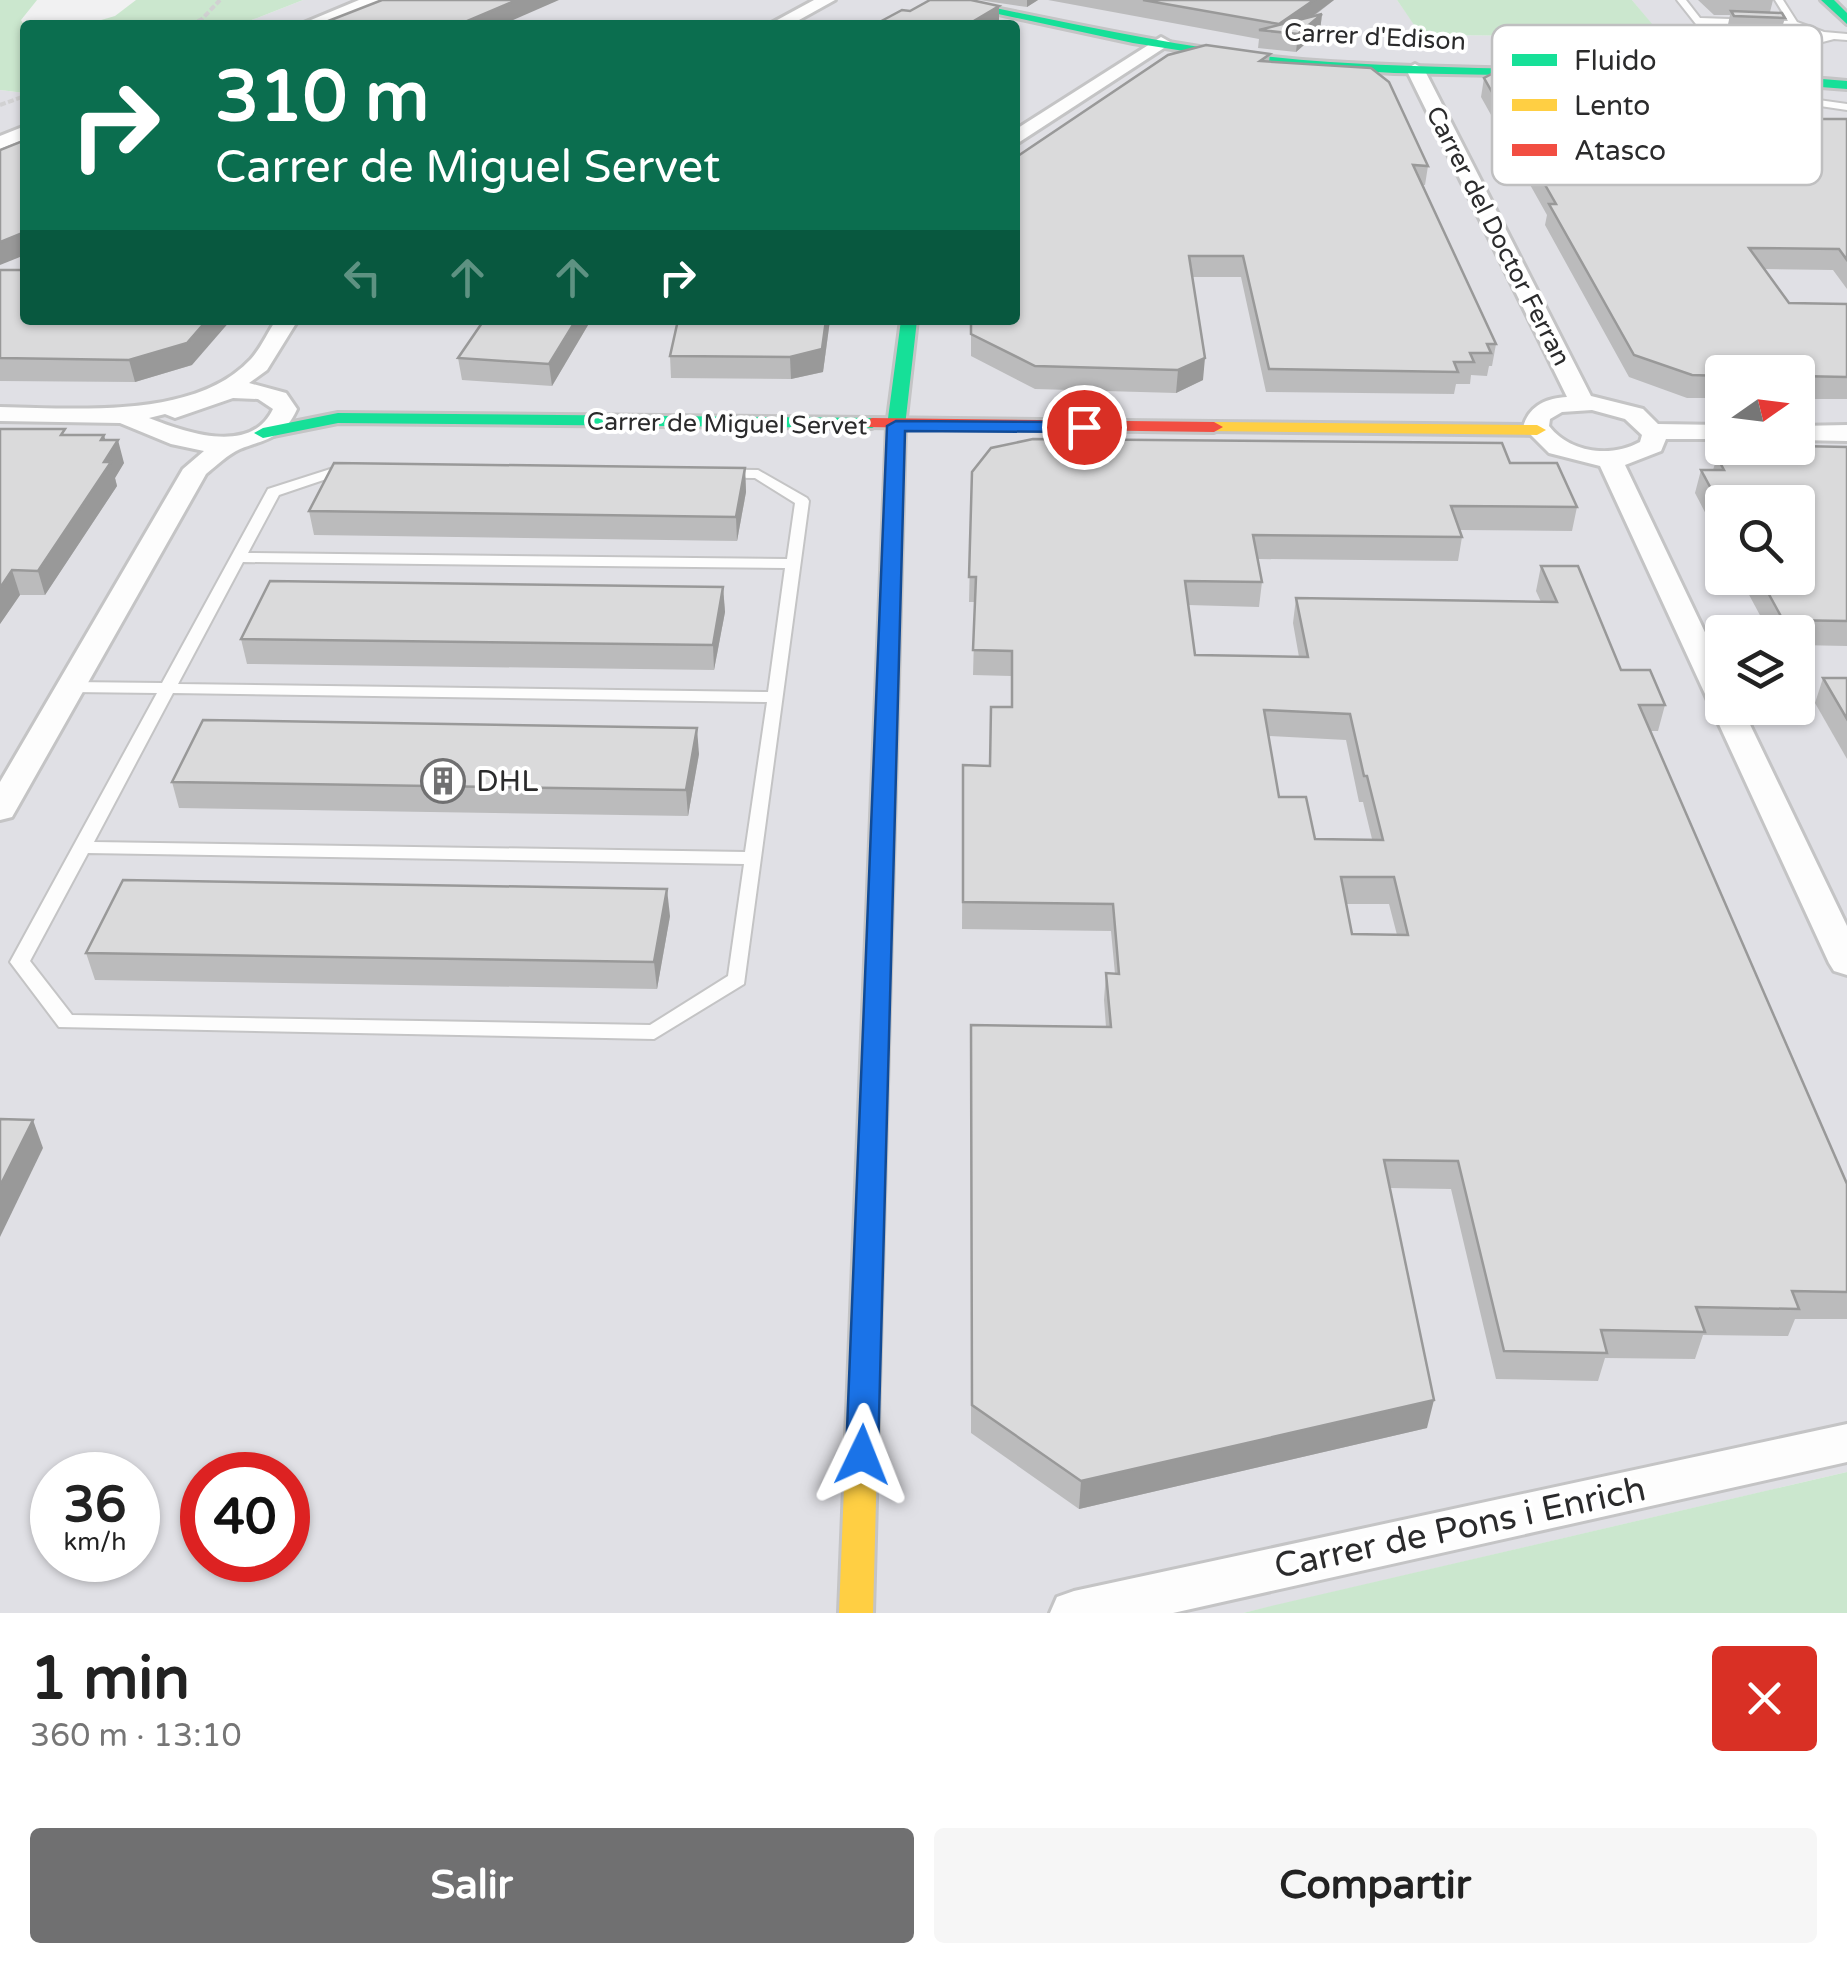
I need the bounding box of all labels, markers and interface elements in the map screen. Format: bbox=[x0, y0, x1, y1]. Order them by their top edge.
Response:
street label: Carrer d'Edison bbox=[1283, 17, 1467, 57]
legend bbox=[1492, 25, 1822, 185]
text: Fluido bbox=[1574, 44, 1657, 78]
text: 310 m bbox=[215, 56, 429, 140]
icon: right bbox=[50, 60, 180, 190]
text: Lento bbox=[1574, 89, 1650, 123]
street label: Carrer del Doctor Ferran bbox=[1419, 101, 1577, 371]
text: Atasco bbox=[1574, 134, 1666, 168]
text: Carrer de Miguel Servet bbox=[215, 141, 720, 195]
icon: left bbox=[335, 250, 390, 305]
icon: ahead bbox=[440, 250, 495, 305]
icon: ahead bbox=[545, 250, 600, 305]
icon: right bbox=[650, 250, 705, 305]
north arrow bbox=[1705, 355, 1815, 465]
map controls bbox=[1705, 355, 1815, 725]
pin bbox=[1042, 385, 1127, 470]
icon: arrive bbox=[1057, 400, 1112, 455]
street label: Carrer de Miguel Servet bbox=[586, 407, 868, 441]
button: search bbox=[1705, 485, 1815, 595]
button: layers bbox=[1705, 615, 1815, 725]
building icon: DHL bbox=[420, 758, 466, 804]
place label: DHL bbox=[476, 763, 538, 800]
position arrow bbox=[810, 1403, 914, 1507]
speed limit sign: 40 bbox=[180, 1452, 310, 1582]
street label: Carrer de Pons i Enrich bbox=[1271, 1468, 1649, 1588]
text: 36 bbox=[64, 1475, 126, 1535]
text: km/h bbox=[64, 1527, 126, 1557]
text: 1 min bbox=[30, 1643, 190, 1715]
button: close bbox=[1712, 1646, 1817, 1751]
text: 360 m · 13:10 bbox=[30, 1717, 242, 1755]
button: Salir bbox=[30, 1828, 914, 1943]
button: Compartir bbox=[934, 1828, 1817, 1943]

